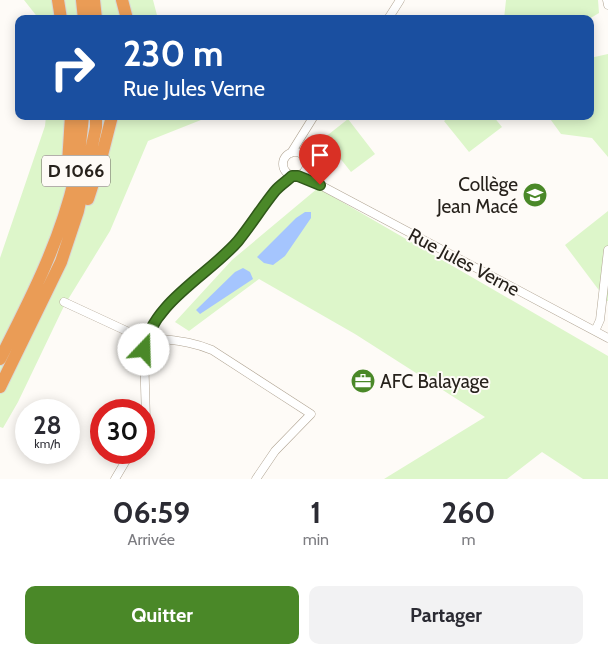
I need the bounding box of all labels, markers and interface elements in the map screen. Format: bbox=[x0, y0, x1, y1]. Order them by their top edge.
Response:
text: 230 m bbox=[123, 32, 223, 75]
icon: right bbox=[40, 35, 105, 100]
text: Rue Jules Verne bbox=[123, 75, 265, 102]
pin bbox=[299, 134, 341, 185]
icon: arrive bbox=[306, 141, 334, 169]
road number: D 1066 bbox=[42, 156, 110, 187]
place label: Collège Jean Macé bbox=[436, 173, 518, 218]
school or university icon: Collège Jean Macé bbox=[522, 182, 548, 208]
street label: Rue Jules Verne bbox=[404, 223, 524, 301]
position arrow bbox=[117, 323, 169, 375]
office icon: AFC Balayage bbox=[350, 368, 376, 394]
place label: AFC Balayage bbox=[380, 370, 489, 393]
speed limit sign: 30 bbox=[90, 399, 155, 464]
text: 28 bbox=[33, 410, 62, 440]
text: km/h bbox=[34, 436, 61, 451]
text: 06:59 bbox=[113, 494, 190, 531]
text: 1 bbox=[310, 494, 321, 531]
text: 260 bbox=[442, 494, 495, 531]
text: Arrivée bbox=[128, 530, 175, 549]
text: min bbox=[303, 530, 329, 549]
text: m bbox=[461, 530, 476, 549]
button: Quitter bbox=[25, 586, 299, 644]
button: Partager bbox=[309, 586, 583, 644]

